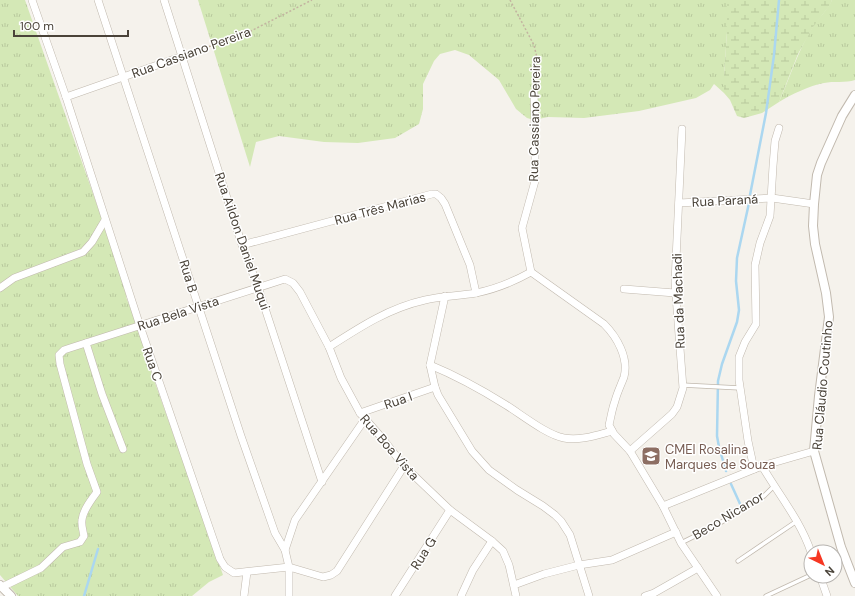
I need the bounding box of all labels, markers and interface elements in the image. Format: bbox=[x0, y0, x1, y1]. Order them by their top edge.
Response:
scale bar bbox=[14, 12, 128, 38]
text: 100 m bbox=[20, 18, 54, 34]
street label: Rua Cassiano Pereira bbox=[129, 23, 253, 82]
street label: Rua Cassiano Pereira bbox=[525, 56, 544, 182]
street label: Rua Aildon Daniel Muqui bbox=[211, 170, 274, 312]
street label: Rua Três Marias bbox=[333, 188, 428, 229]
street label: Rua Paraná bbox=[691, 190, 759, 211]
street label: Rua da Machadi bbox=[668, 253, 689, 349]
street label: Rua B bbox=[175, 258, 202, 295]
street label: Rua Bela Vista bbox=[135, 292, 221, 335]
street label: Rua Cláudio Coutinho bbox=[808, 319, 837, 451]
street label: Rua C bbox=[139, 345, 166, 383]
street label: Rua I bbox=[382, 388, 415, 413]
street label: Rua Boa Vista bbox=[356, 411, 423, 484]
place label: CMEI Rosalina Marques de Souza bbox=[665, 441, 775, 473]
school or university icon: CMEI Rosalina Marques de Souza bbox=[640, 445, 662, 467]
street label: Beco Nicanor bbox=[689, 487, 767, 543]
street label: Rua G bbox=[407, 534, 440, 573]
north arrow bbox=[803, 544, 843, 584]
text: N bbox=[822, 563, 838, 579]

